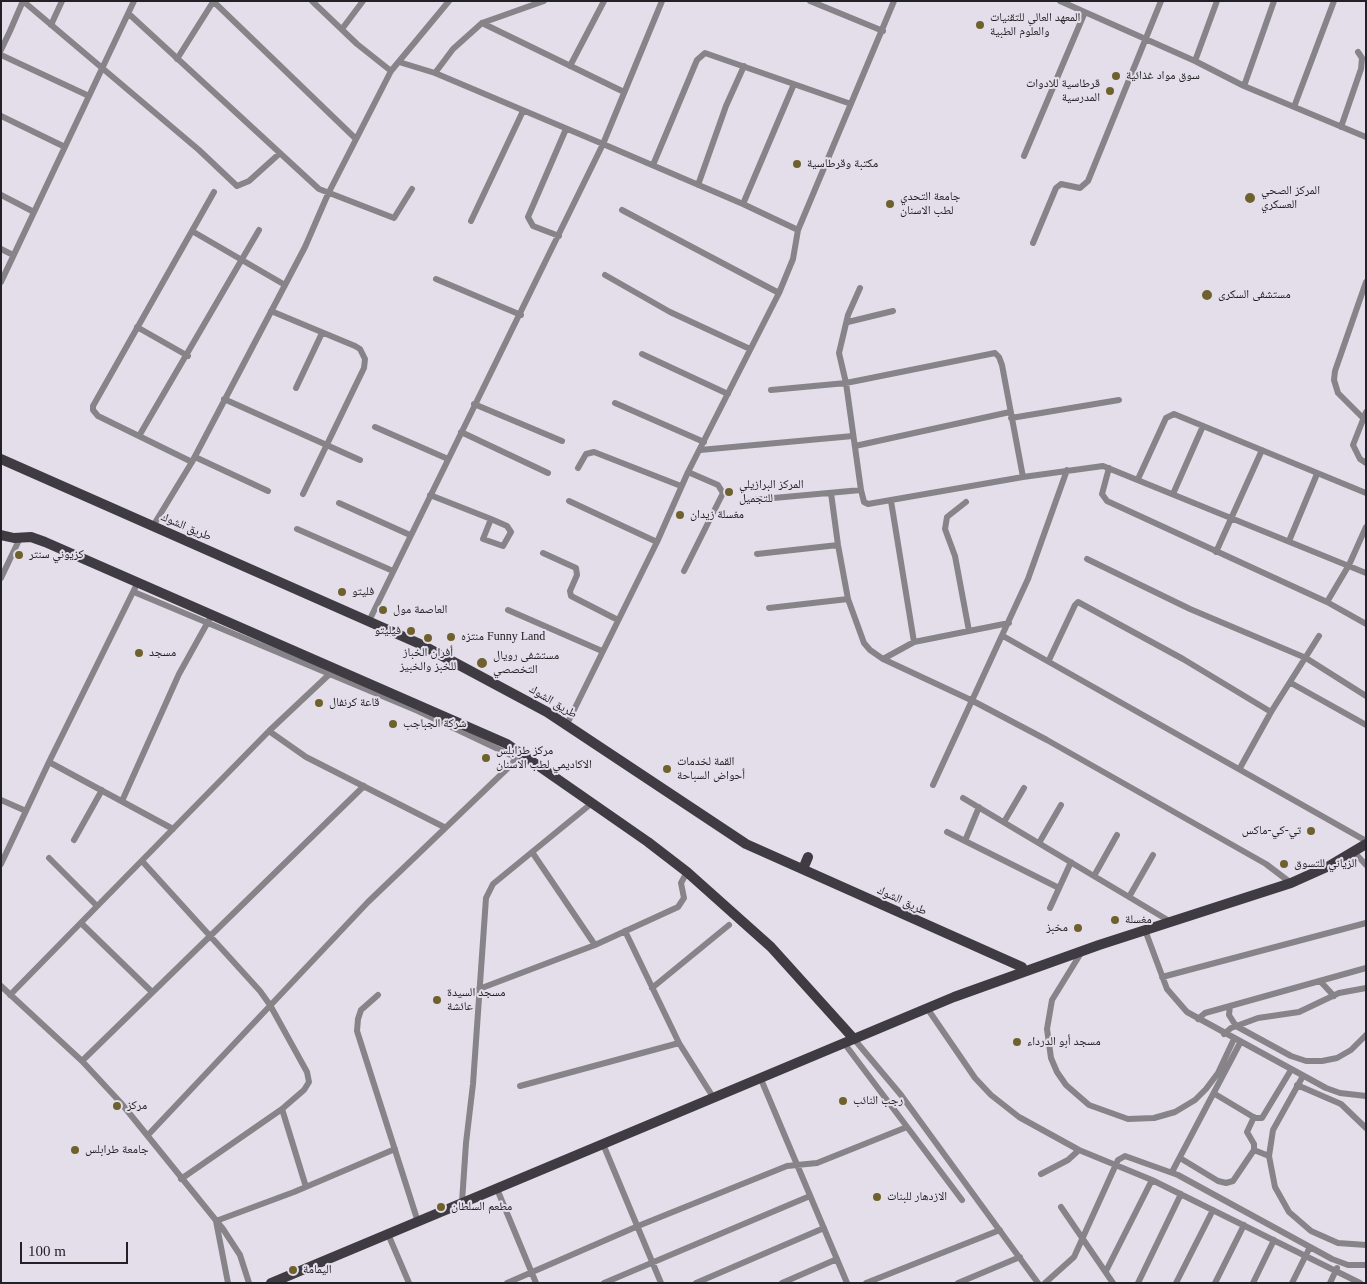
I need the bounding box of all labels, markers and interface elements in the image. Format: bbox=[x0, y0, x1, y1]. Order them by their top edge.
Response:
place label: المعهد العالي للتقنيات والعلوم الطبية bbox=[990, 11, 1080, 39]
marker: المعهد العالي للتقنيات والعلوم الطبية bbox=[974, 19, 986, 31]
place label: سوق مواد غذائية bbox=[1126, 69, 1200, 83]
marker: سوق مواد غذائية bbox=[1110, 70, 1122, 82]
place label: قرطاسية للادوات المدرسية bbox=[1026, 77, 1100, 105]
marker: قرطاسية للادوات المدرسية bbox=[1104, 85, 1116, 97]
place label: مكتبة وقرطاسية bbox=[807, 157, 878, 171]
marker: مكتبة وقرطاسية bbox=[791, 158, 803, 170]
place label: المركز الصحي العسكري bbox=[1261, 184, 1320, 212]
place label: جامعة التحدي لطب الاسنان bbox=[900, 190, 960, 218]
marker: المركز الصحي العسكري bbox=[1243, 191, 1257, 205]
marker: جامعة التحدي لطب الاسنان bbox=[884, 198, 896, 210]
marker: مستشفى السكرى bbox=[1200, 288, 1214, 302]
place label: مستشفى السكرى bbox=[1218, 288, 1291, 302]
place label: المركز البرازيلي للتجميل bbox=[739, 478, 804, 506]
marker: المركز البرازيلي للتجميل bbox=[723, 486, 735, 498]
place label: مغسلة زيدان bbox=[690, 508, 744, 522]
marker: مغسلة زيدان bbox=[674, 509, 686, 521]
street label: طريق الشوك bbox=[159, 510, 213, 544]
place label: كزيوني سنتر bbox=[29, 548, 84, 562]
marker: كزيوني سنتر bbox=[13, 549, 25, 561]
place label: فليتو bbox=[352, 585, 374, 599]
marker: فليتو bbox=[336, 586, 348, 598]
place label: العاصمة مول bbox=[393, 603, 447, 617]
marker: العاصمة مول bbox=[377, 604, 389, 616]
place label: فيليتو bbox=[374, 624, 401, 638]
marker: فيليتو bbox=[405, 625, 417, 637]
place label: منتزه Funny Land bbox=[461, 630, 545, 644]
marker: منتزه Funny Land bbox=[445, 631, 457, 643]
marker: أفران الخباز للخبز والخبيز bbox=[422, 632, 434, 644]
place label: مسجد bbox=[149, 646, 176, 660]
place label: أفران الخباز للخبز والخبيز bbox=[400, 646, 456, 674]
marker: مسجد bbox=[133, 647, 145, 659]
place label: مستشفى رويال التخصصي bbox=[493, 649, 559, 677]
marker: مستشفى رويال التخصصي bbox=[475, 656, 489, 670]
street label: طريق الشوك bbox=[526, 682, 580, 722]
place label: قاعة كرنفال bbox=[329, 696, 380, 710]
marker: قاعة كرنفال bbox=[313, 697, 325, 709]
place label: شركة الجباجب bbox=[403, 717, 467, 731]
marker: شركة الجباجب bbox=[387, 718, 399, 730]
place label: مركز طرابلس الاكاديمي لطب الاسنان bbox=[496, 744, 592, 772]
marker: مركز طرابلس الاكاديمي لطب الاسنان bbox=[480, 752, 492, 764]
place label: القمة لخدمات أحواض السباحة bbox=[677, 755, 745, 783]
marker: القمة لخدمات أحواض السباحة bbox=[661, 763, 673, 775]
place label: تي-كي-ماكس bbox=[1242, 824, 1301, 838]
marker: تي-كي-ماكس bbox=[1305, 825, 1317, 837]
place label: الزياني للتسوق bbox=[1294, 857, 1357, 871]
marker: الزياني للتسوق bbox=[1278, 858, 1290, 870]
street label: طريق الشوك bbox=[875, 883, 929, 919]
place label: مغسلة bbox=[1125, 913, 1152, 927]
marker: مغسلة bbox=[1109, 914, 1121, 926]
place label: مخبز bbox=[1046, 921, 1068, 935]
marker: مخبز bbox=[1072, 922, 1084, 934]
place label: مسجد السيدة عائشة bbox=[447, 986, 505, 1014]
marker: مسجد السيدة عائشة bbox=[431, 994, 443, 1006]
place label: مسجد أبو الدرداء bbox=[1027, 1035, 1101, 1049]
marker: مسجد أبو الدرداء bbox=[1011, 1036, 1023, 1048]
place label: رجب النائب bbox=[853, 1094, 903, 1108]
marker: رجب النائب bbox=[837, 1095, 849, 1107]
place label: مركز bbox=[127, 1099, 147, 1113]
marker: مركز bbox=[111, 1100, 123, 1112]
place label: جامعة طرابلس bbox=[85, 1143, 149, 1157]
marker: جامعة طرابلس bbox=[69, 1144, 81, 1156]
place label: الازدهار للبنات bbox=[887, 1190, 947, 1204]
marker: الازدهار للبنات bbox=[871, 1191, 883, 1203]
place label: مطعم السلطان bbox=[451, 1200, 512, 1214]
marker: مطعم السلطان bbox=[435, 1201, 447, 1213]
scale bar bbox=[22, 1232, 130, 1264]
text: 100 m bbox=[28, 1243, 66, 1259]
place label: اليمامة bbox=[303, 1263, 332, 1277]
marker: اليمامة bbox=[287, 1264, 299, 1276]

